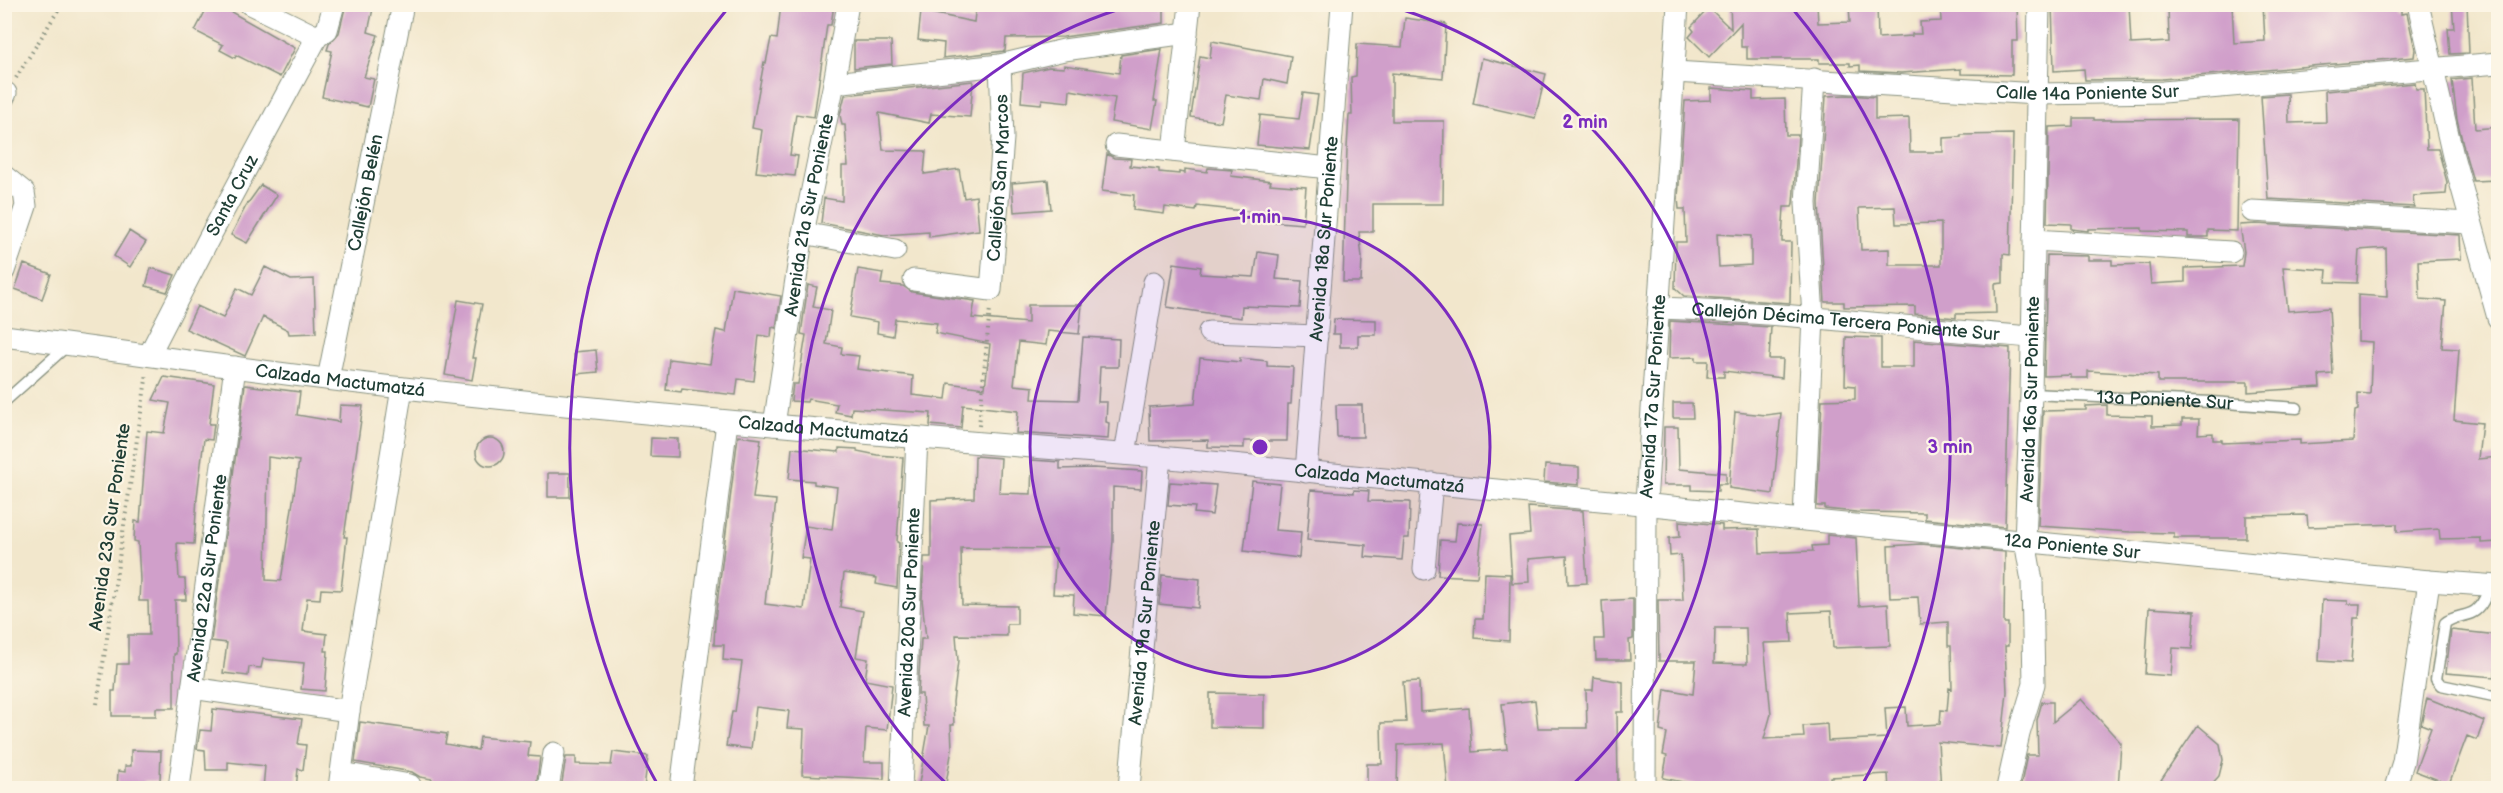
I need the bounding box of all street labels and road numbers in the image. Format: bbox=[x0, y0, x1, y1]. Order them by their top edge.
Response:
street label: Calle 14a Poniente Sur bbox=[1995, 80, 2180, 105]
street label: Callejón San Marcos bbox=[983, 94, 1014, 262]
street label: Avenida 21a Sur Poniente bbox=[780, 111, 838, 318]
street label: Callejón Belén bbox=[343, 132, 387, 253]
street label: Avenida 18a Sur Poniente bbox=[1306, 135, 1342, 342]
street label: Santa Cruz bbox=[202, 151, 263, 240]
street label: Avenida 17a Sur Poniente bbox=[1636, 293, 1670, 499]
street label: Avenida 16a Sur Poniente bbox=[2016, 296, 2044, 503]
street label: Callejón Décima Tercera Poniente Sur bbox=[1691, 299, 2001, 345]
street label: Calzada Mactumatzá bbox=[254, 360, 426, 401]
street label: 13a Poniente Sur bbox=[2096, 386, 2234, 414]
street label: Calzada Mactumatzá bbox=[737, 411, 910, 447]
street label: Avenida 23a Sur Poniente bbox=[85, 422, 135, 632]
street label: Calzada Mactumatzá bbox=[1293, 460, 1466, 497]
street label: Avenida 22a Sur Poniente bbox=[183, 472, 231, 683]
street label: Avenida 20a Sur Poniente bbox=[894, 507, 924, 717]
street label: Avenida 19a Sur Poniente bbox=[1124, 519, 1165, 726]
street label: 12a Poniente Sur bbox=[2003, 529, 2141, 563]

